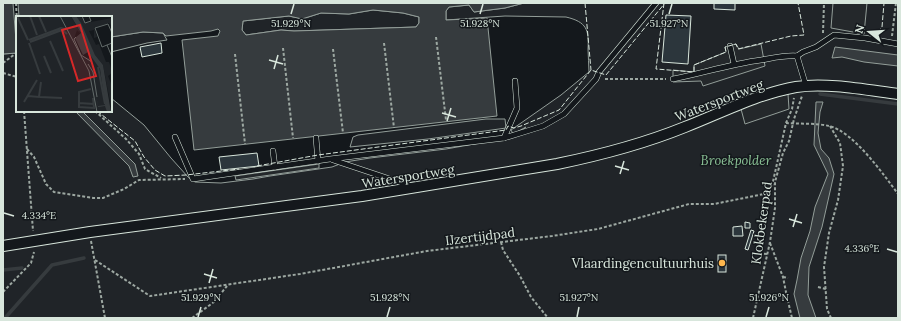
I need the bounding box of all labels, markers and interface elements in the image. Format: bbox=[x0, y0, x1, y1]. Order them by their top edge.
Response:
north arrow bbox=[849, 12, 889, 52]
inset map bbox=[16, 16, 112, 112]
text: 51.929°N bbox=[271, 17, 311, 30]
text: 51.928°N bbox=[460, 17, 500, 30]
text: 51.927°N bbox=[650, 17, 689, 30]
text: N bbox=[851, 22, 868, 35]
street label: Watersportweg bbox=[672, 75, 767, 125]
park label: Broekpolder bbox=[701, 152, 771, 169]
street label: Watersportweg bbox=[361, 161, 456, 192]
street label: Klokbekerpad bbox=[747, 180, 776, 266]
text: 4.334°E bbox=[22, 209, 56, 222]
street label: IJzertijdpad bbox=[444, 224, 516, 249]
text: 4.336°E bbox=[844, 242, 880, 255]
place label: Vlaardingencultuurhuis bbox=[571, 255, 714, 272]
marker: Vlaardingencultuurhuis bbox=[717, 258, 727, 268]
text: 51.929°N bbox=[181, 291, 221, 304]
text: 51.928°N bbox=[370, 291, 410, 304]
text: 51.927°N bbox=[560, 291, 599, 304]
text: 51.926°N bbox=[749, 291, 789, 304]

